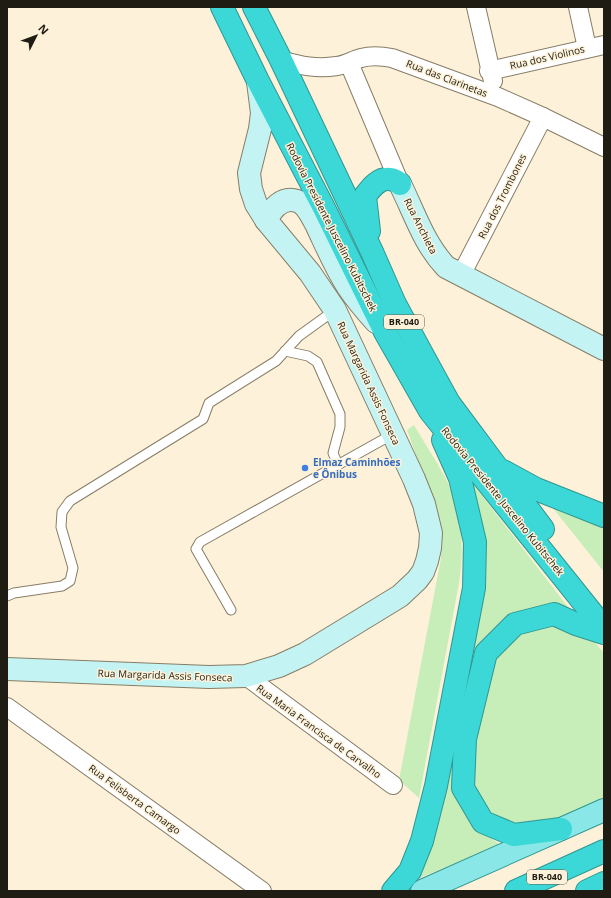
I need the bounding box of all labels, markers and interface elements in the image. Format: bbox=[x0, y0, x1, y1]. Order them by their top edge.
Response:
north arrow bbox=[16, 16, 56, 56]
text: N bbox=[35, 21, 52, 37]
street label: Rua dos Violinos bbox=[508, 42, 586, 72]
street label: Rua das Clarinetas bbox=[404, 56, 490, 100]
street label: Rodovia Presidente Juscelino Kubitschek bbox=[283, 140, 381, 314]
street label: Rua dos Trombones bbox=[475, 151, 530, 241]
street label: Rua Anchieta bbox=[401, 196, 441, 256]
road number: BR-040 bbox=[384, 315, 424, 329]
street label: Rua Margarida Assis Fonseca bbox=[334, 319, 404, 447]
street label: Rodovia Presidente Juscelino Kubitschek bbox=[439, 424, 568, 579]
place label: Elmaz Caminhões e Ônibus bbox=[313, 455, 401, 481]
marker: Elmaz Caminhões e Ônibus bbox=[300, 463, 310, 473]
street label: Rua Margarida Assis Fonseca bbox=[97, 666, 233, 684]
street label: Rua Maria Francisca de Carvalho bbox=[254, 681, 384, 781]
street label: Rua Felisberta Camargo bbox=[86, 761, 184, 837]
road number: BR-040 bbox=[527, 870, 567, 884]

